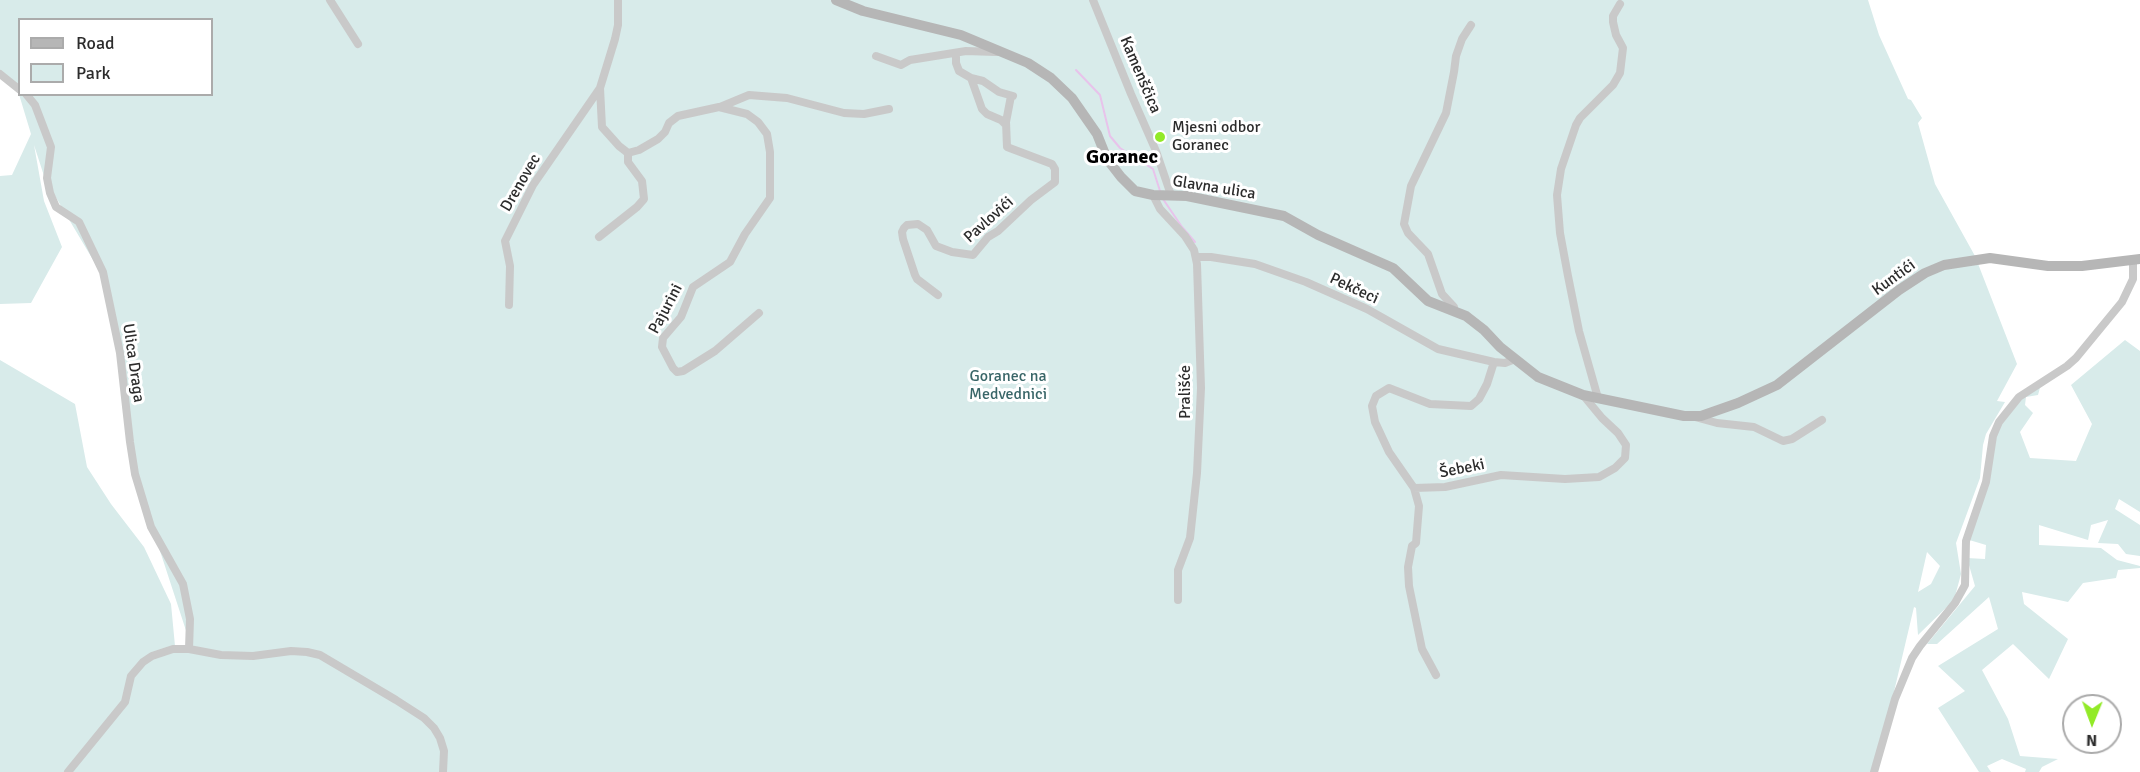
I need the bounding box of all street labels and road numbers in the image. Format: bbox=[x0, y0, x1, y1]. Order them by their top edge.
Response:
street label: Kamenščica bbox=[1115, 34, 1165, 116]
street label: Drenovec bbox=[497, 151, 545, 215]
street label: Glavna ulica bbox=[1171, 172, 1257, 204]
street label: Pavlovići bbox=[960, 193, 1018, 247]
street label: Kuntići bbox=[1869, 256, 1919, 300]
street label: Pekčeci bbox=[1326, 269, 1382, 309]
street label: Pajurini bbox=[645, 281, 687, 337]
street label: Ulica Draga bbox=[118, 322, 148, 404]
street label: Prališće bbox=[1176, 365, 1196, 419]
street label: Šebeki bbox=[1438, 455, 1486, 483]

